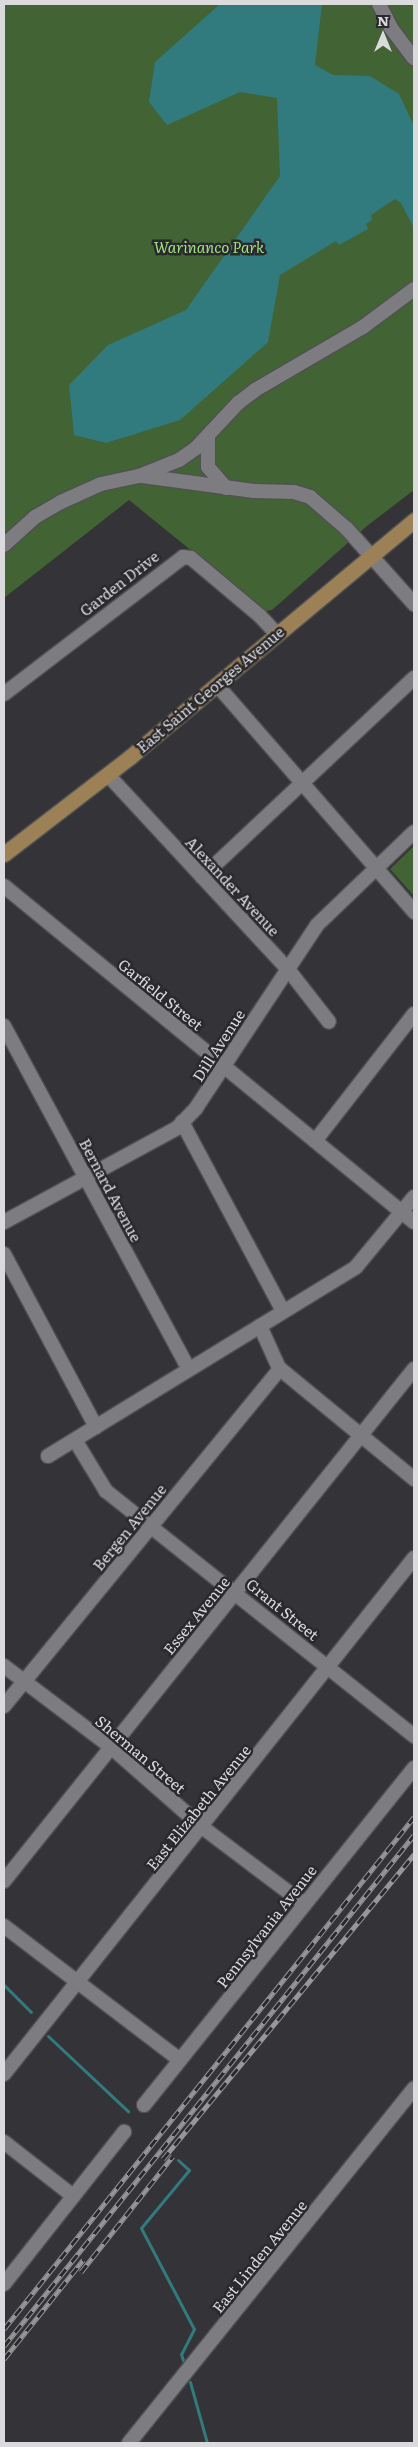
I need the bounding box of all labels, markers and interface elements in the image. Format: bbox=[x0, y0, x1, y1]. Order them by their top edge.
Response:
north arrow bbox=[358, 10, 408, 60]
text: N bbox=[377, 10, 389, 30]
park label: Warinanco Park bbox=[154, 238, 264, 256]
street label: Garden Drive bbox=[76, 547, 162, 619]
street label: East Saint Georges Avenue bbox=[133, 622, 287, 756]
street label: Alexander Avenue bbox=[182, 833, 284, 939]
street label: Garfield Street bbox=[115, 954, 207, 1034]
street label: Dill Avenue bbox=[188, 1006, 248, 1084]
street label: Bernard Avenue bbox=[76, 1135, 146, 1245]
street label: Bergen Avenue bbox=[89, 1480, 169, 1574]
street label: Essex Avenue bbox=[159, 1572, 233, 1658]
street label: Grant Street bbox=[243, 1574, 323, 1644]
street label: Sherman Street bbox=[92, 1711, 190, 1797]
street label: East Elizabeth Avenue bbox=[142, 1741, 254, 1873]
street label: Pennsylvania Avenue bbox=[212, 1861, 320, 1991]
street label: East Linden Avenue bbox=[208, 2196, 310, 2316]

